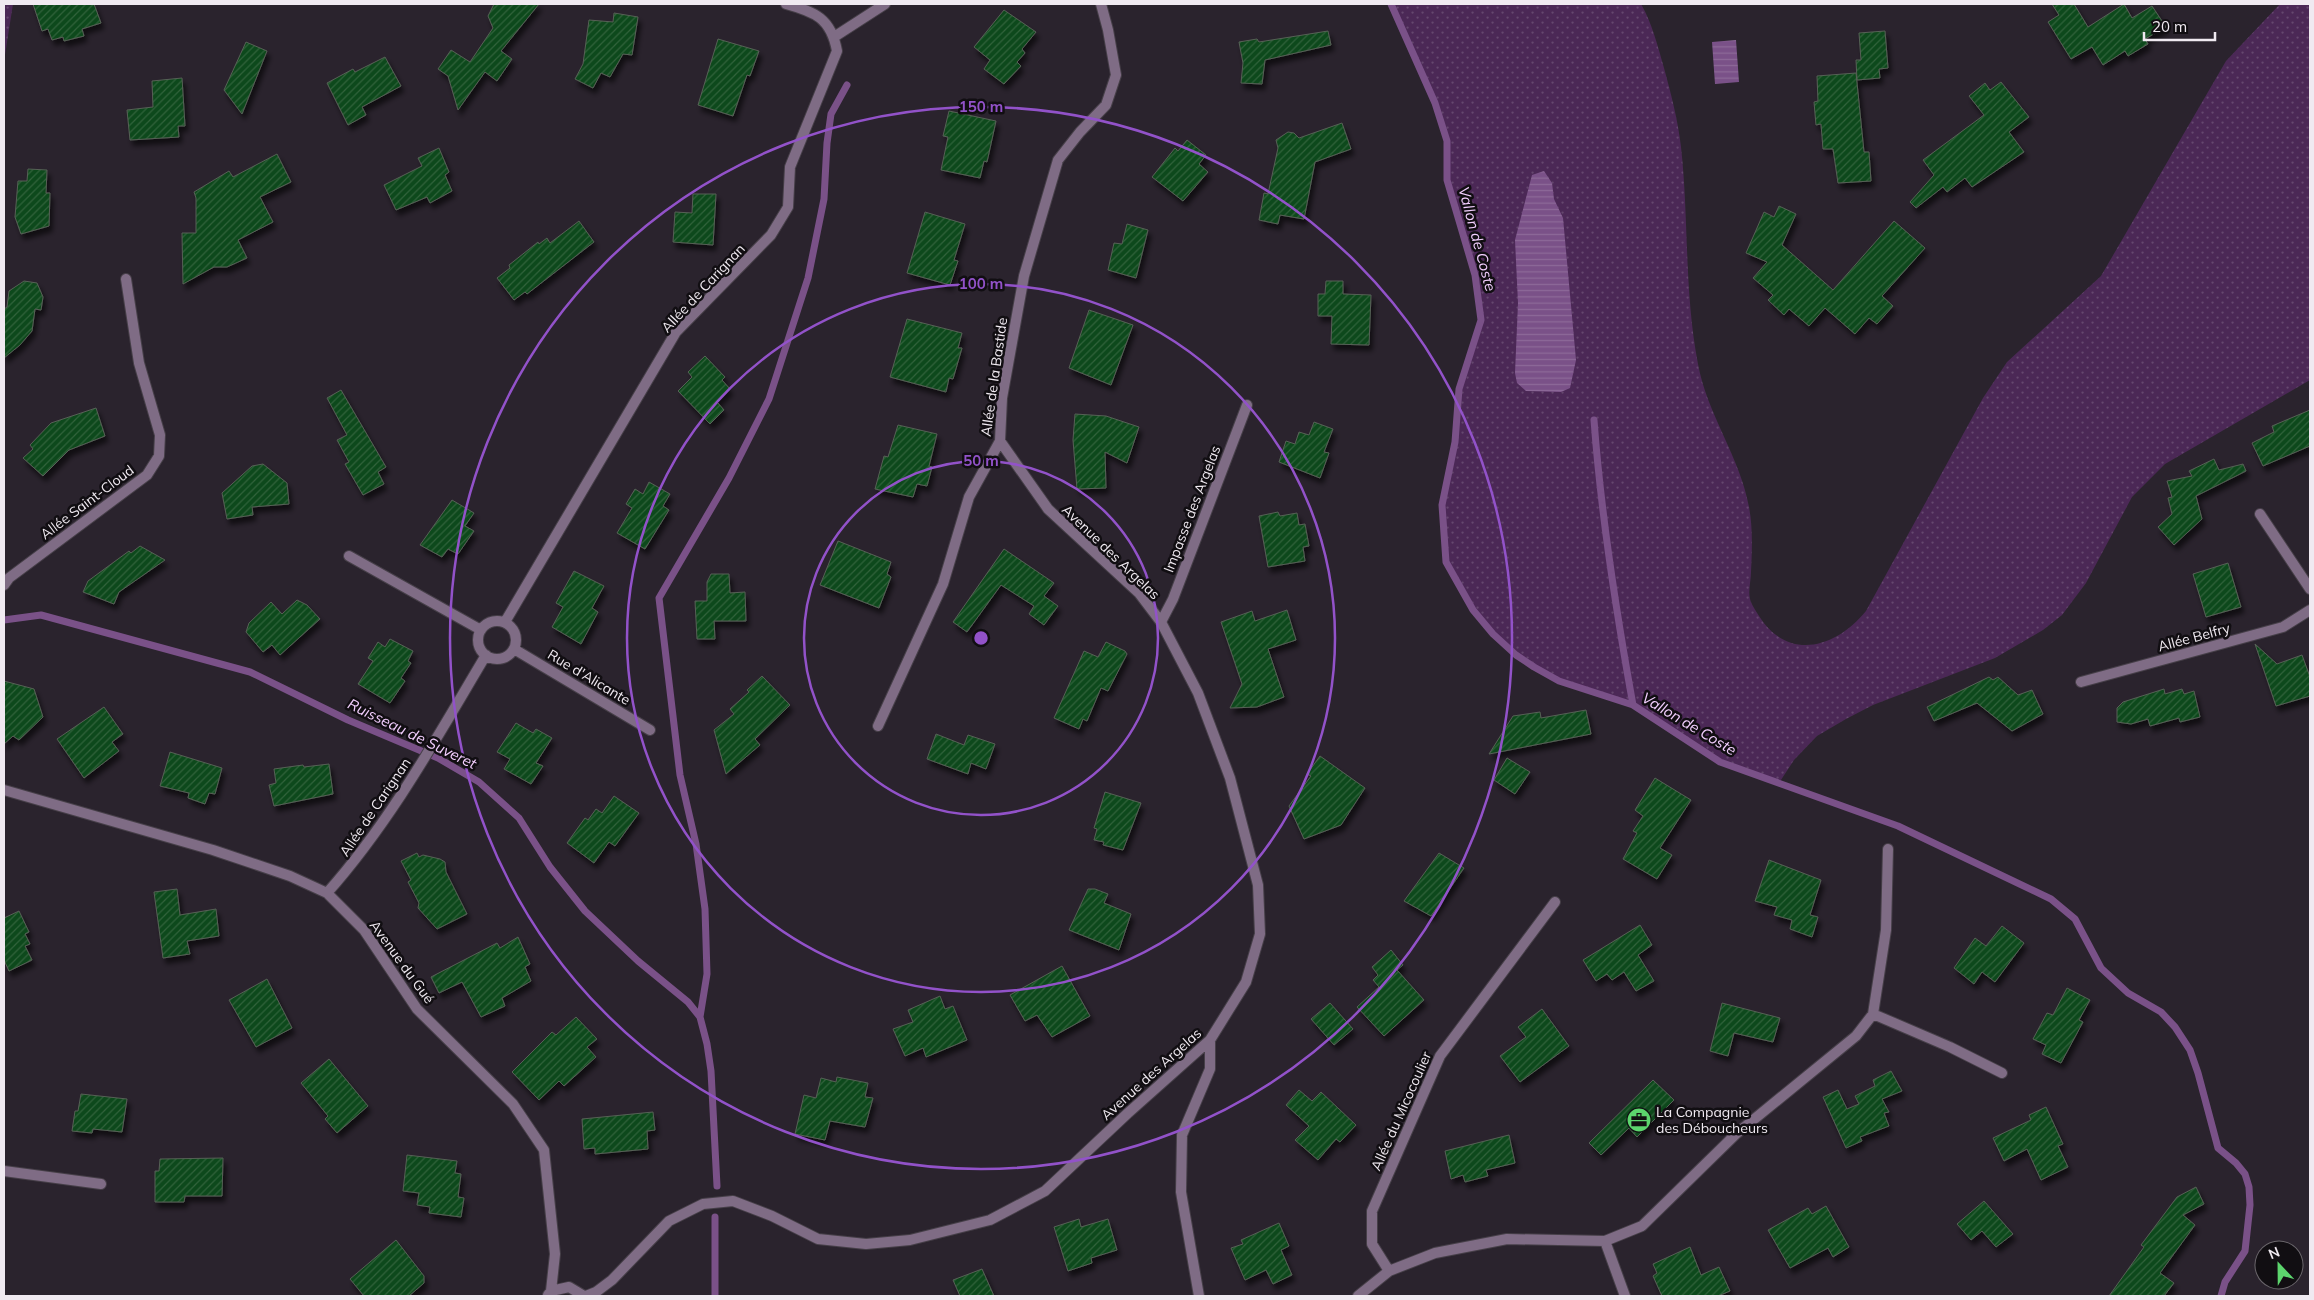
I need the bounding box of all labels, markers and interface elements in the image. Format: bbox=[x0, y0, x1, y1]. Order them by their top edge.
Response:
scale bar bbox=[2144, 10, 2215, 42]
text: 20 m bbox=[2152, 17, 2187, 36]
text: 150 m bbox=[959, 97, 1003, 116]
water label: Vallon de Coste bbox=[1454, 185, 1501, 293]
street label: Allée de Carignan bbox=[657, 240, 749, 336]
text: 100 m bbox=[959, 274, 1003, 293]
street label: Allée de la Bastide bbox=[977, 316, 1011, 438]
street label: Impasse des Argelas bbox=[1159, 443, 1225, 575]
text: 50 m bbox=[963, 451, 999, 470]
street label: Allée Saint-Cloud bbox=[37, 461, 137, 543]
street label: Avenue des Argelas bbox=[1058, 501, 1164, 603]
street label: Allée Belfry bbox=[2156, 619, 2233, 655]
centre of rings bbox=[972, 629, 990, 647]
street label: Rue d'Alicante bbox=[544, 645, 634, 709]
water label: Vallon de Coste bbox=[1638, 688, 1740, 759]
water label: Ruisseau de Suveret bbox=[345, 694, 480, 773]
street label: Allée de Carignan bbox=[335, 754, 415, 860]
street label: Avenue du Gué bbox=[366, 917, 438, 1007]
street label: Avenue des Argelas bbox=[1097, 1024, 1205, 1124]
street label: Allée du Micocoulier bbox=[1367, 1048, 1436, 1173]
place label: La Compagnie des Déboucheurs bbox=[1656, 1103, 1768, 1137]
office icon: La Compagnie des Déboucheurs bbox=[1626, 1107, 1652, 1133]
north arrow bbox=[2254, 1240, 2304, 1290]
text: N bbox=[2266, 1243, 2282, 1263]

